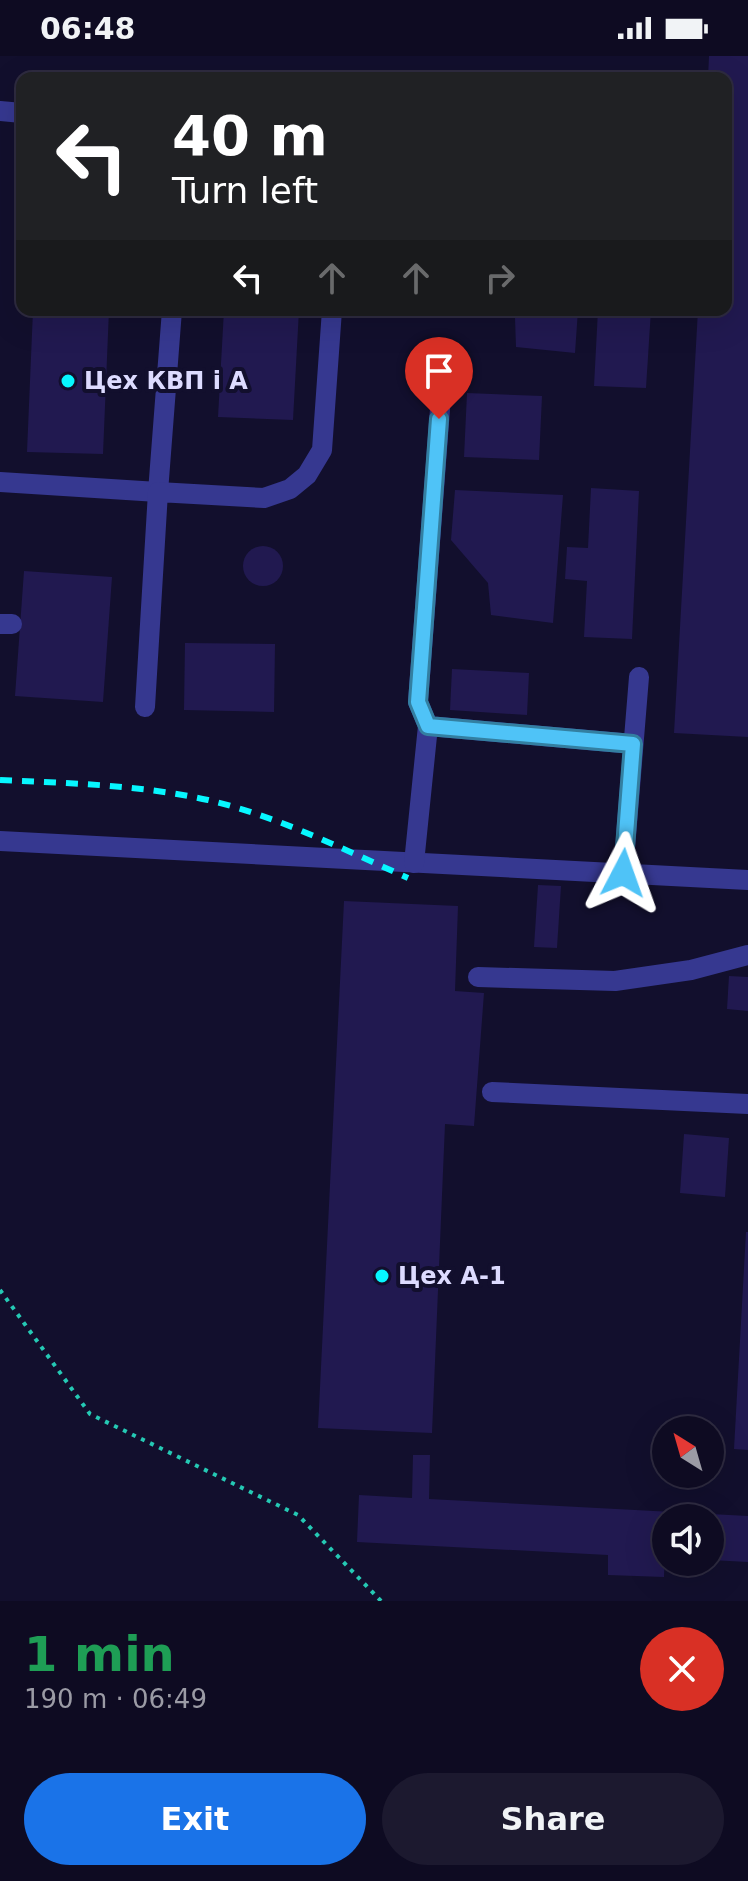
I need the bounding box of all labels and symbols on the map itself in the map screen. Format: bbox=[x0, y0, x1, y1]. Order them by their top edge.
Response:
pin bbox=[405, 337, 473, 419]
place label: Цех КВП і А bbox=[84, 367, 248, 395]
marker: Цех КВП і А bbox=[59, 372, 77, 390]
position arrow bbox=[581, 831, 665, 915]
place label: Цех А-1 bbox=[398, 1262, 506, 1290]
marker: Цех А-1 bbox=[373, 1267, 391, 1285]
north arrow bbox=[652, 1416, 724, 1488]

